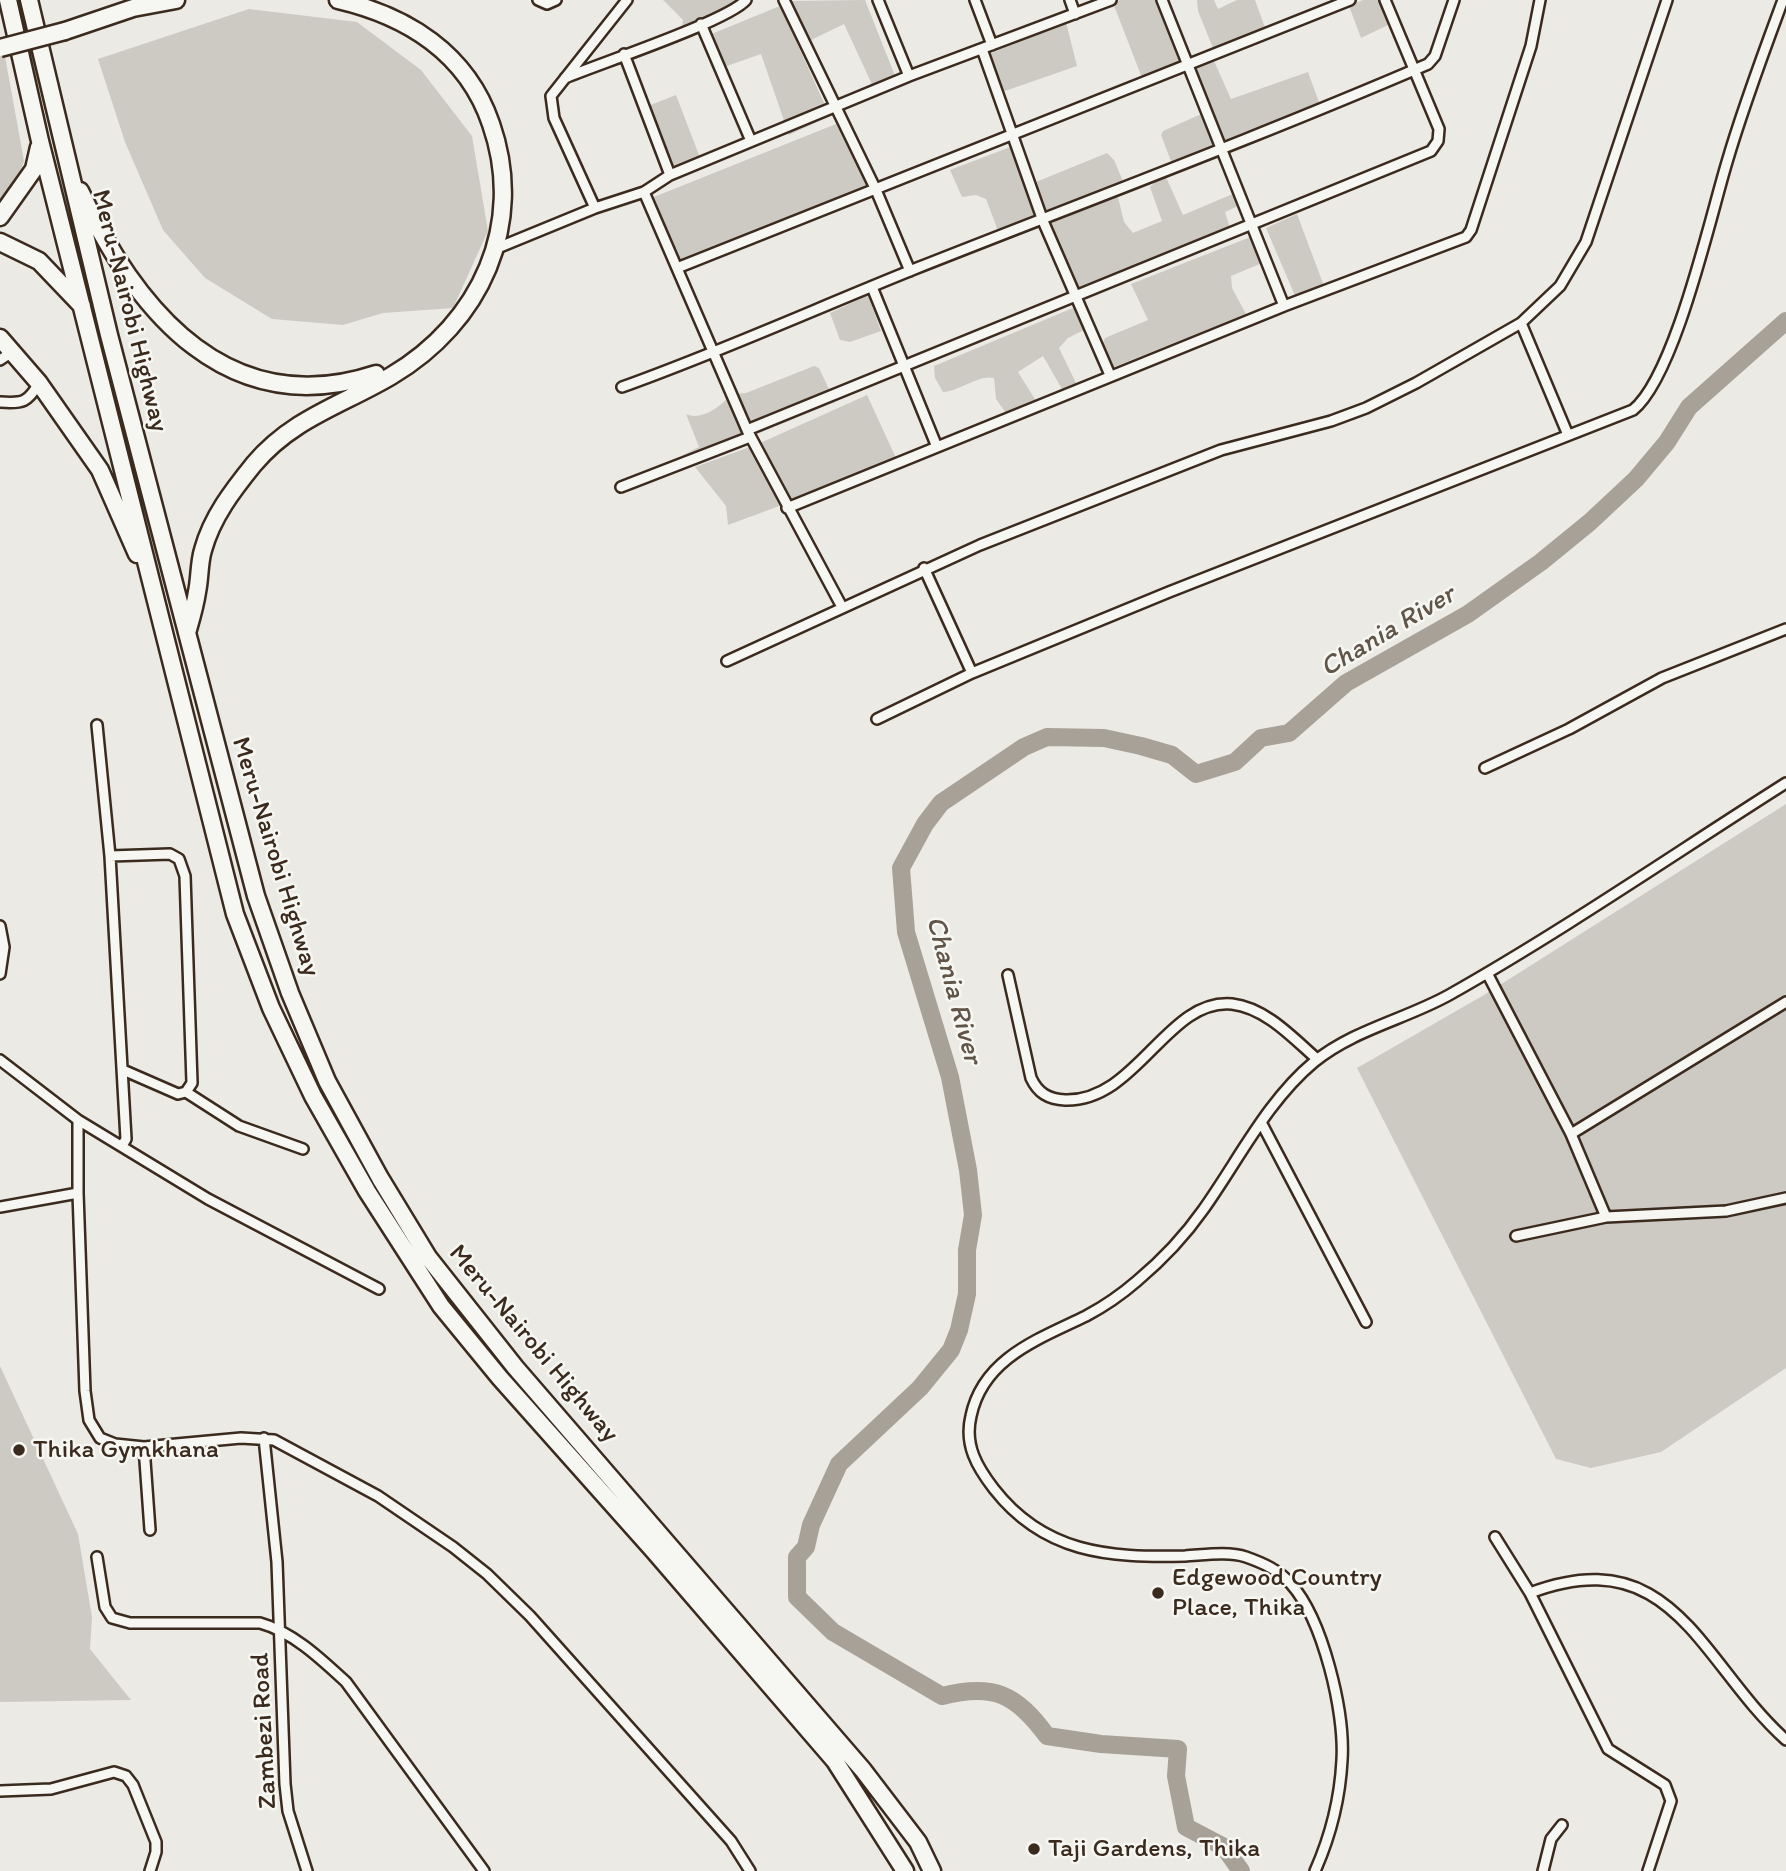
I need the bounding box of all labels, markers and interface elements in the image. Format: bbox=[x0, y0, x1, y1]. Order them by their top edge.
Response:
street label: Meru-Nairobi Highway bbox=[84, 187, 174, 435]
water label: Chania River bbox=[1314, 579, 1462, 685]
street label: Meru-Nairobi Highway bbox=[224, 734, 326, 980]
water label: Chania River bbox=[917, 912, 989, 1068]
street label: Meru-Nairobi Highway bbox=[441, 1239, 625, 1449]
place label: Thika Gymkhana bbox=[33, 1434, 219, 1466]
marker: Thika Gymkhana bbox=[11, 1442, 27, 1458]
place label: Edgewood Country Place, Thika bbox=[1172, 1562, 1382, 1624]
marker: Edgewood Country Place, Thika bbox=[1150, 1585, 1166, 1601]
street label: Zambezi Road bbox=[245, 1652, 285, 1810]
place label: Taji Gardens, Thika bbox=[1048, 1833, 1260, 1865]
marker: Taji Gardens, Thika bbox=[1026, 1841, 1042, 1857]

